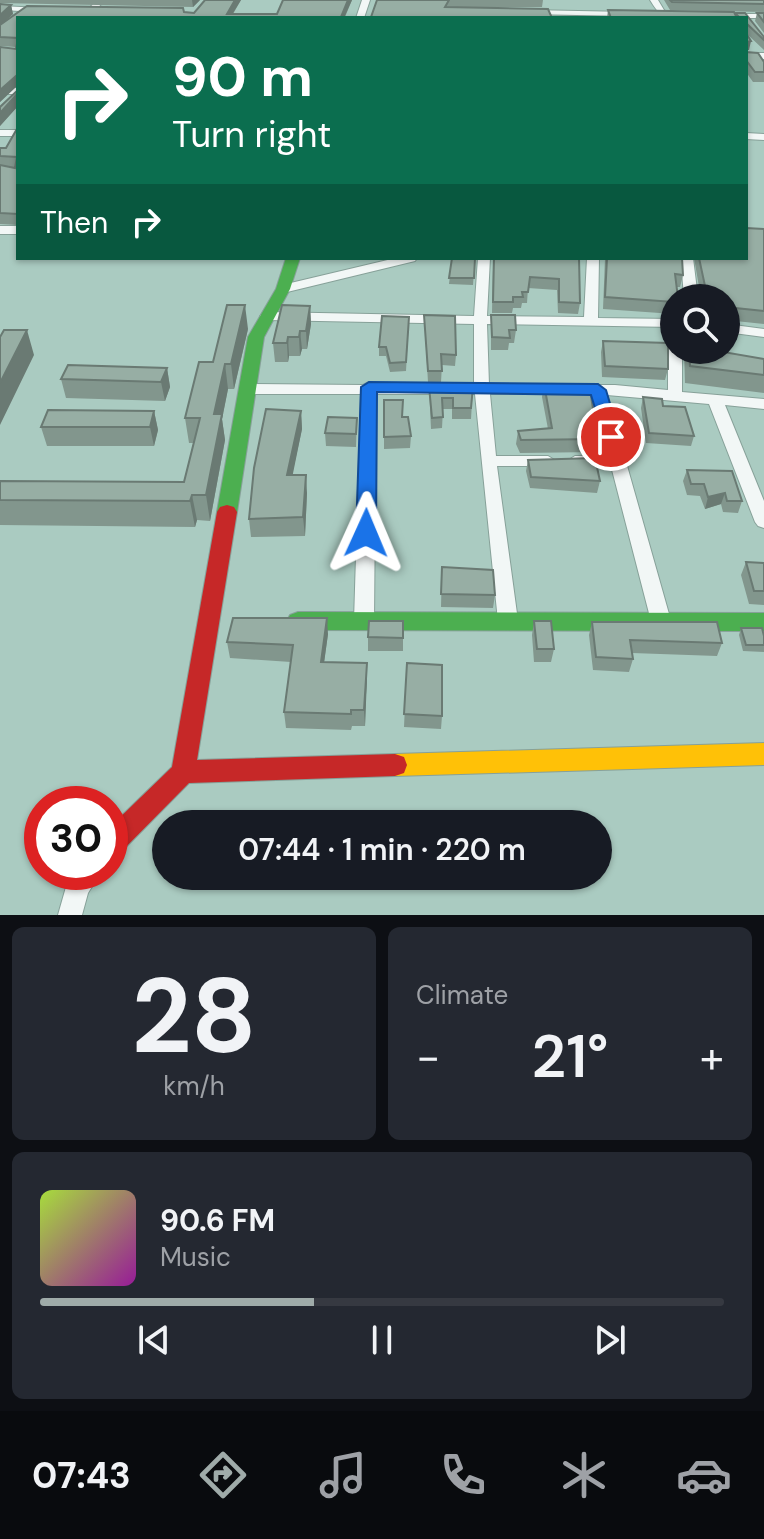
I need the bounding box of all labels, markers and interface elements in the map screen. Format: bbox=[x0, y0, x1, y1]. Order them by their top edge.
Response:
text: 90 m bbox=[172, 40, 313, 113]
icon: right bbox=[40, 48, 144, 152]
text: Turn right bbox=[172, 111, 331, 158]
icon: right bbox=[124, 200, 168, 244]
text: Then bbox=[40, 203, 108, 242]
map controls bbox=[660, 284, 740, 364]
button: search bbox=[660, 284, 740, 364]
pin bbox=[577, 403, 645, 471]
icon: arrive bbox=[589, 415, 633, 459]
position arrow bbox=[324, 491, 408, 575]
speed limit sign: 30 bbox=[24, 786, 128, 890]
text: 07:44 · 1 min · 220 m bbox=[238, 830, 526, 869]
text: 28 bbox=[131, 949, 257, 1084]
text: Climate bbox=[416, 978, 508, 1012]
text: 21° bbox=[532, 1017, 608, 1096]
text: − bbox=[416, 1028, 440, 1086]
text: + bbox=[700, 1028, 724, 1086]
text: km/h bbox=[163, 1069, 225, 1103]
text: 90.6 FM bbox=[160, 1201, 275, 1240]
text: Music bbox=[160, 1240, 231, 1274]
icon: previous bbox=[132, 1318, 176, 1362]
icon: pause bbox=[360, 1318, 404, 1362]
icon: next bbox=[588, 1318, 632, 1362]
icon: directions bbox=[195, 1447, 251, 1503]
icon: music bbox=[315, 1447, 371, 1503]
icon: phone bbox=[435, 1447, 491, 1503]
icon: climate bbox=[556, 1447, 612, 1503]
icon: car bbox=[676, 1447, 732, 1503]
text: 07:43 bbox=[32, 1452, 131, 1499]

